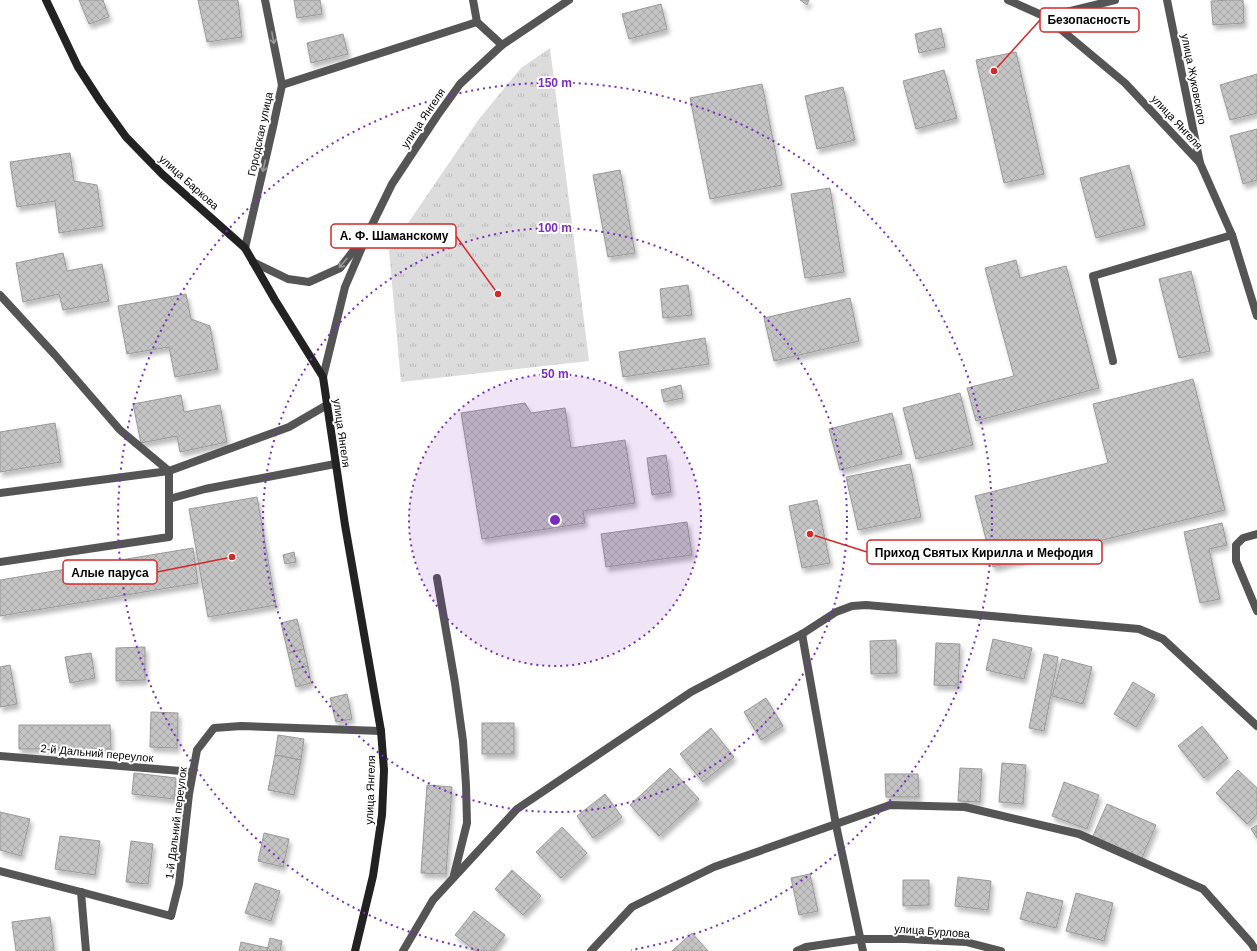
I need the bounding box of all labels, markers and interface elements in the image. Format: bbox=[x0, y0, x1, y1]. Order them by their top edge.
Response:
callout: Безопасность bbox=[1040, 8, 1139, 32]
text: Безопасность bbox=[1047, 13, 1131, 27]
one-way arrow bbox=[269, 31, 277, 44]
street label: улица Жуковского bbox=[1179, 33, 1209, 125]
text: 150 m bbox=[538, 76, 572, 90]
street label: улица Янгеля bbox=[399, 86, 447, 150]
street label: Городская улица bbox=[245, 90, 275, 177]
street label: улица Янгеля bbox=[1149, 93, 1205, 151]
street label: улица Баркова bbox=[157, 152, 222, 212]
one-way arrow bbox=[260, 159, 268, 172]
text: 100 m bbox=[538, 221, 572, 235]
callout: А. Ф. Шаманскому bbox=[331, 224, 456, 248]
text: А. Ф. Шаманскому bbox=[340, 229, 449, 243]
one-way arrow bbox=[339, 258, 348, 268]
text: 50 m bbox=[541, 367, 569, 381]
street label: улица Янгеля bbox=[331, 398, 353, 468]
centre of rings bbox=[548, 513, 562, 527]
callout: Приход Святых Кирилла и Мефодия bbox=[867, 540, 1102, 564]
text: Приход Святых Кирилла и Мефодия bbox=[875, 546, 1093, 560]
callout: Алые паруса bbox=[63, 560, 157, 584]
text: Алые паруса bbox=[71, 566, 149, 580]
street label: 2-й Дальний переулок bbox=[40, 742, 154, 764]
street label: улица Янгеля bbox=[363, 755, 377, 825]
street label: 1-й Дальний переулок bbox=[163, 766, 189, 880]
street label: улица Бурлова bbox=[894, 922, 971, 940]

